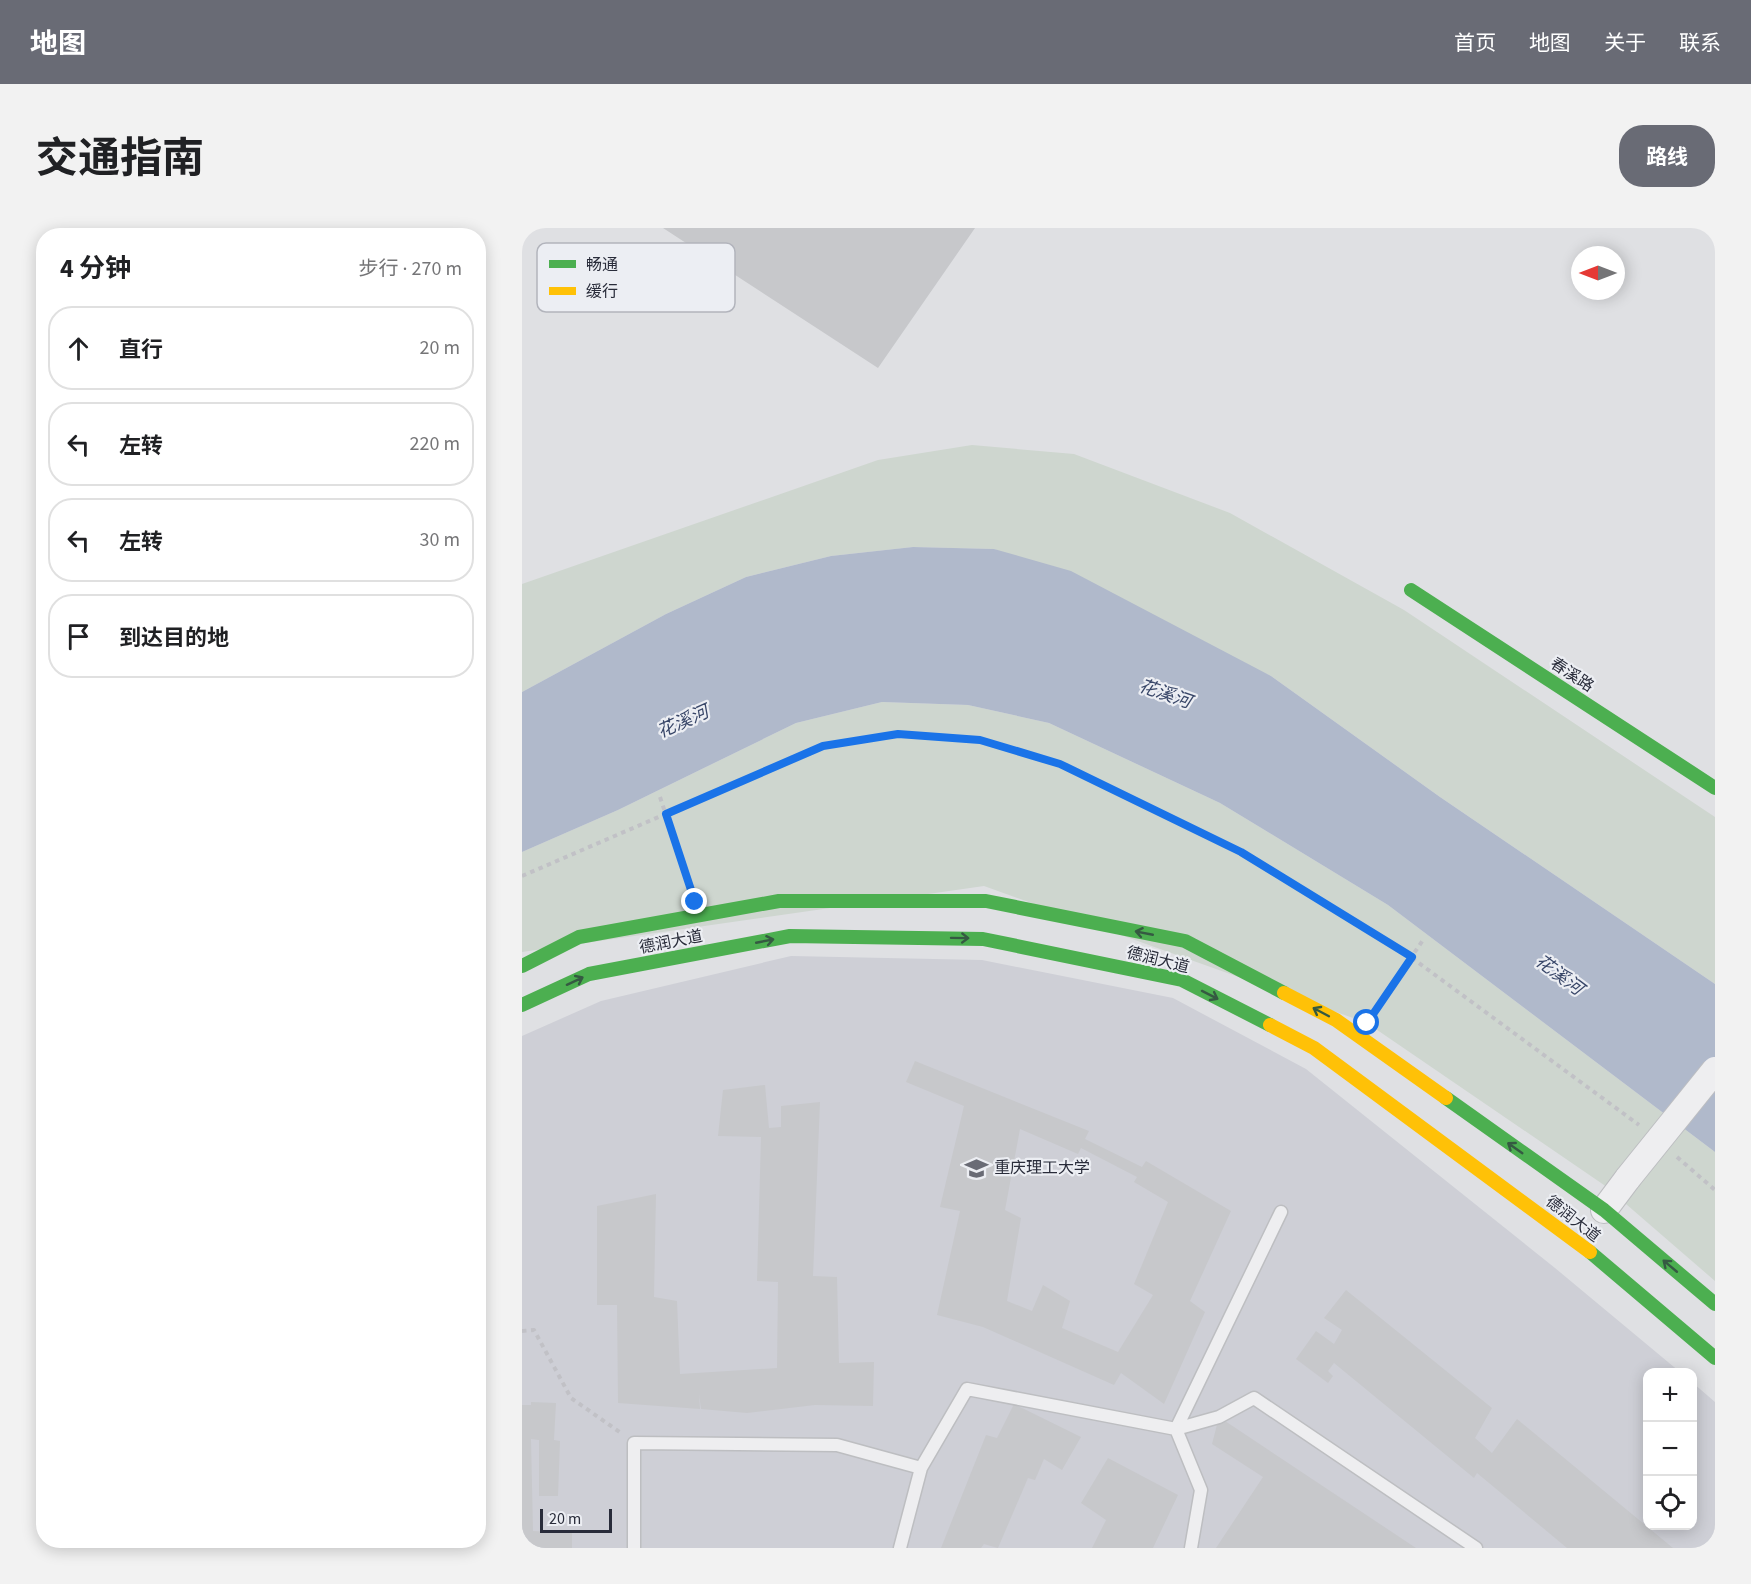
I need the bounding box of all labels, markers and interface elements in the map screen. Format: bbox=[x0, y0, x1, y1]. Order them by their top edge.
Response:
text: 地图 bbox=[30, 24, 86, 64]
text: 首页 bbox=[1454, 28, 1496, 58]
text: 地图 bbox=[1529, 28, 1571, 58]
text: 关于 bbox=[1604, 28, 1646, 58]
text: 联系 bbox=[1679, 28, 1721, 58]
button: 路线 bbox=[1619, 125, 1715, 187]
text: 交通指南 bbox=[36, 129, 204, 189]
legend bbox=[537, 243, 735, 312]
north arrow bbox=[1571, 246, 1625, 300]
text: 4 分钟 bbox=[60, 250, 131, 287]
text: 畅通 bbox=[586, 254, 618, 276]
text: 步行 · 270 m bbox=[359, 255, 462, 283]
text: 缓行 bbox=[586, 281, 618, 303]
icon: ahead bbox=[62, 332, 95, 365]
text: 直行 bbox=[119, 334, 163, 366]
text: 20 m bbox=[420, 334, 460, 362]
icon: left bbox=[62, 428, 95, 461]
text: 左转 bbox=[119, 430, 163, 462]
text: 220 m bbox=[410, 430, 460, 458]
icon: left bbox=[62, 524, 95, 557]
text: 左转 bbox=[119, 526, 163, 558]
text: 30 m bbox=[420, 526, 460, 554]
icon: arrive bbox=[62, 620, 95, 653]
text: 到达目的地 bbox=[119, 622, 229, 654]
street label: 春溪路 bbox=[1546, 653, 1598, 697]
water label: 花溪河 bbox=[1135, 673, 1197, 716]
water label: 花溪河 bbox=[653, 698, 715, 744]
route end bbox=[681, 888, 707, 914]
street label: 德润大道 bbox=[637, 925, 705, 959]
one-way arrow bbox=[1135, 927, 1155, 938]
one-way arrow bbox=[949, 933, 969, 944]
one-way arrow bbox=[755, 935, 775, 946]
street label: 德润大道 bbox=[1124, 942, 1192, 978]
water label: 花溪河 bbox=[1530, 949, 1590, 1003]
one-way arrow bbox=[565, 974, 583, 986]
one-way arrow bbox=[1201, 989, 1218, 1001]
one-way arrow bbox=[1313, 1006, 1330, 1018]
route start bbox=[1353, 1009, 1379, 1035]
one-way arrow bbox=[1508, 1142, 1524, 1154]
school or university icon: 重庆理工大学 bbox=[963, 1155, 989, 1181]
place label: 重庆理工大学 bbox=[994, 1157, 1090, 1179]
street label: 德润大道 bbox=[1541, 1191, 1605, 1247]
one-way arrow bbox=[1663, 1259, 1678, 1273]
map controls bbox=[1643, 1368, 1697, 1530]
button: + bbox=[1643, 1368, 1697, 1422]
button: − bbox=[1643, 1422, 1697, 1476]
button: locate bbox=[1643, 1476, 1697, 1530]
scale bar bbox=[540, 1506, 612, 1534]
text: 20 m bbox=[549, 1508, 581, 1530]

